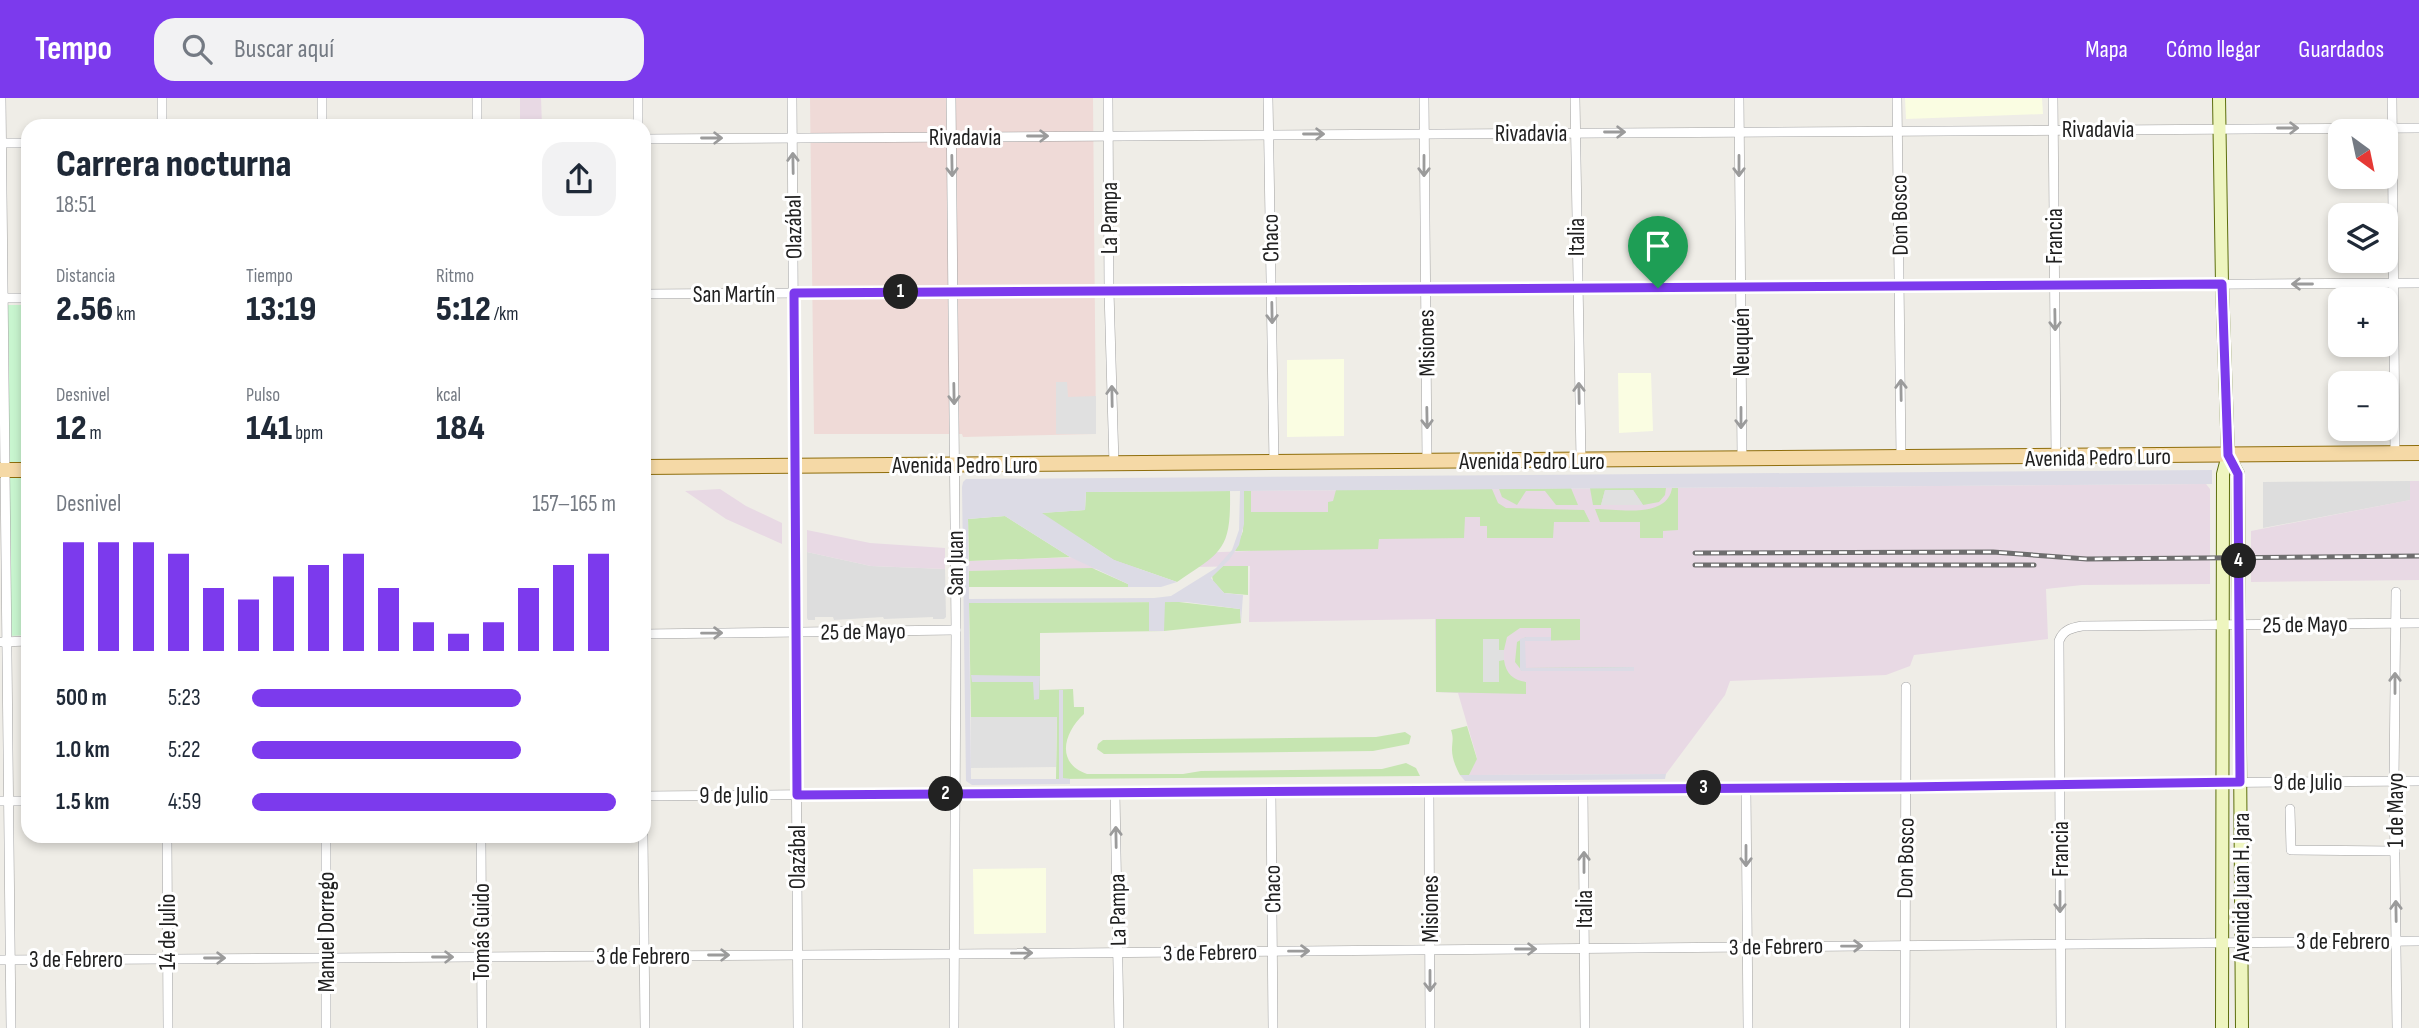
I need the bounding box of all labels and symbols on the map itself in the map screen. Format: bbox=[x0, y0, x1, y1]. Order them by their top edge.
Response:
street label: Rivadavia bbox=[2062, 116, 2134, 144]
north arrow bbox=[2328, 119, 2398, 189]
street label: Rivadavia bbox=[1495, 120, 1567, 148]
one-way arrow bbox=[2276, 121, 2299, 135]
street label: Rivadavia bbox=[929, 124, 1001, 152]
one-way arrow bbox=[1603, 125, 1626, 139]
one-way arrow bbox=[1302, 127, 1325, 141]
one-way arrow bbox=[1026, 129, 1049, 143]
one-way arrow bbox=[700, 131, 723, 145]
one-way arrow bbox=[786, 152, 800, 175]
one-way arrow bbox=[945, 154, 958, 177]
one-way arrow bbox=[1417, 154, 1431, 177]
one-way arrow bbox=[1732, 154, 1746, 177]
street label: Don Bosco bbox=[1885, 174, 1915, 256]
street label: La Pampa bbox=[1096, 182, 1124, 254]
street label: Olazábal bbox=[779, 195, 809, 259]
street label: Francia bbox=[2041, 208, 2069, 264]
street label: Chaco bbox=[1257, 213, 1285, 262]
pin bbox=[1628, 216, 1688, 288]
street label: Italia bbox=[1563, 218, 1591, 256]
pin: 1 bbox=[884, 274, 918, 310]
one-way arrow bbox=[2291, 277, 2314, 291]
street label: San Martín bbox=[693, 281, 775, 309]
one-way arrow bbox=[1265, 301, 1279, 324]
street label: Neuquén bbox=[1728, 308, 1756, 376]
one-way arrow bbox=[2048, 308, 2061, 331]
street label: Misiones bbox=[1412, 309, 1442, 377]
one-way arrow bbox=[1894, 379, 1907, 402]
one-way arrow bbox=[1572, 381, 1586, 404]
one-way arrow bbox=[947, 382, 961, 405]
one-way arrow bbox=[1105, 385, 1119, 408]
one-way arrow bbox=[1420, 406, 1433, 429]
one-way arrow bbox=[1734, 406, 1748, 429]
street label: Avenida Pedro Luro bbox=[2024, 443, 2171, 473]
street label: Avenida Pedro Luro bbox=[1458, 448, 1605, 476]
street label: Avenida Pedro Luro bbox=[891, 452, 1038, 480]
street label: San Juan bbox=[942, 530, 970, 596]
pin: 4 bbox=[2222, 544, 2256, 578]
street label: 25 de Mayo bbox=[2262, 610, 2348, 640]
street label: 25 de Mayo bbox=[820, 617, 906, 647]
one-way arrow bbox=[700, 626, 723, 640]
one-way arrow bbox=[2388, 672, 2402, 695]
street label: 9 de Julio bbox=[2273, 769, 2343, 797]
pin: 3 bbox=[1686, 770, 1722, 806]
street label: 1 de Mayo bbox=[2382, 773, 2410, 847]
pin: 2 bbox=[928, 776, 964, 812]
street label: 9 de Julio bbox=[699, 782, 769, 810]
street label: Avenida Juan H. Jara bbox=[2228, 813, 2256, 962]
street label: Don Bosco bbox=[1891, 817, 1921, 899]
street label: Francia bbox=[2047, 821, 2075, 877]
street label: Olazábal bbox=[784, 825, 812, 889]
one-way arrow bbox=[1109, 826, 1123, 849]
one-way arrow bbox=[1739, 845, 1753, 868]
one-way arrow bbox=[1577, 851, 1591, 874]
street label: Chaco bbox=[1259, 864, 1287, 913]
street label: Manuel Dorrego bbox=[313, 872, 341, 992]
street label: La Pampa bbox=[1103, 874, 1133, 946]
street label: Misiones bbox=[1417, 875, 1445, 943]
street label: Tomás Guido bbox=[468, 883, 496, 981]
street label: Italia bbox=[1571, 890, 1599, 928]
one-way arrow bbox=[2053, 890, 2067, 913]
street label: 14 de Julio bbox=[154, 894, 182, 970]
one-way arrow bbox=[2389, 900, 2402, 923]
street label: 3 de Febrero bbox=[2296, 928, 2390, 956]
street label: 3 de Febrero bbox=[1729, 932, 1823, 962]
street label: 3 de Febrero bbox=[1163, 938, 1257, 968]
one-way arrow bbox=[1840, 939, 1863, 952]
one-way arrow bbox=[1515, 942, 1538, 956]
street label: 3 de Febrero bbox=[596, 943, 690, 971]
one-way arrow bbox=[1287, 944, 1310, 958]
street label: 3 de Febrero bbox=[29, 946, 123, 974]
one-way arrow bbox=[1011, 947, 1034, 960]
one-way arrow bbox=[707, 949, 730, 962]
one-way arrow bbox=[431, 950, 454, 964]
one-way arrow bbox=[203, 951, 226, 965]
one-way arrow bbox=[1423, 969, 1437, 992]

